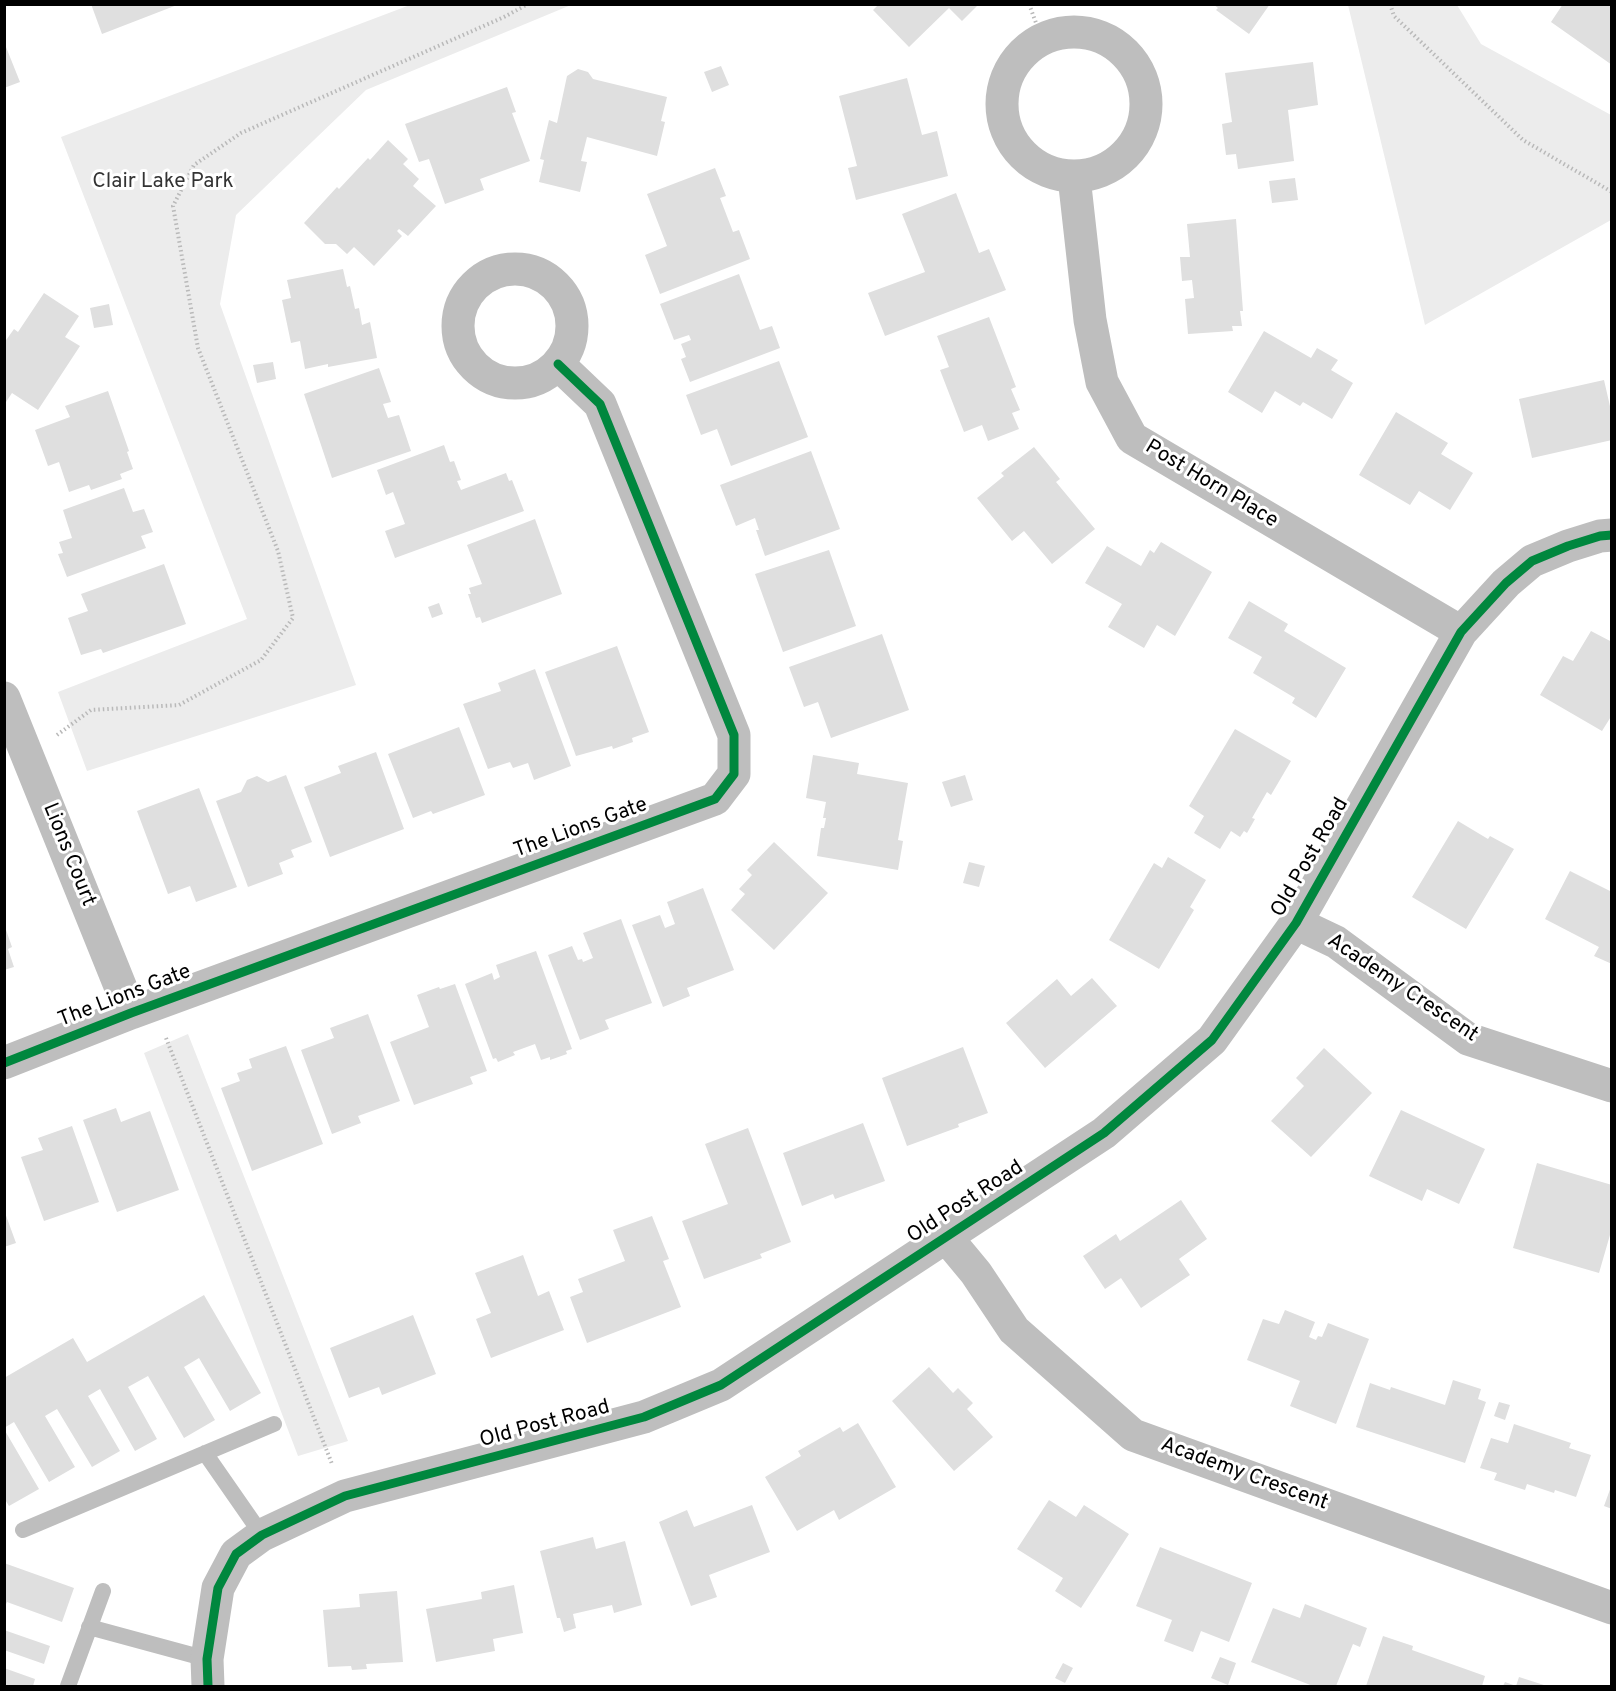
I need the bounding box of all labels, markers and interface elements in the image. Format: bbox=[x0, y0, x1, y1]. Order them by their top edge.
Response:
park label: Clair Lake Park bbox=[92, 170, 234, 196]
street label: Post Horn Place bbox=[1140, 435, 1282, 535]
street label: The Lions Gate bbox=[511, 793, 651, 865]
street label: Old Post Road bbox=[1267, 794, 1355, 922]
street label: Lions Court bbox=[36, 800, 100, 910]
street label: Academy Crescent bbox=[1322, 929, 1482, 1049]
street label: The Lions Gate bbox=[55, 960, 195, 1034]
street label: Old Post Road bbox=[903, 1156, 1029, 1250]
street label: Old Post Road bbox=[477, 1396, 613, 1454]
street label: Academy Crescent bbox=[1157, 1433, 1331, 1517]

